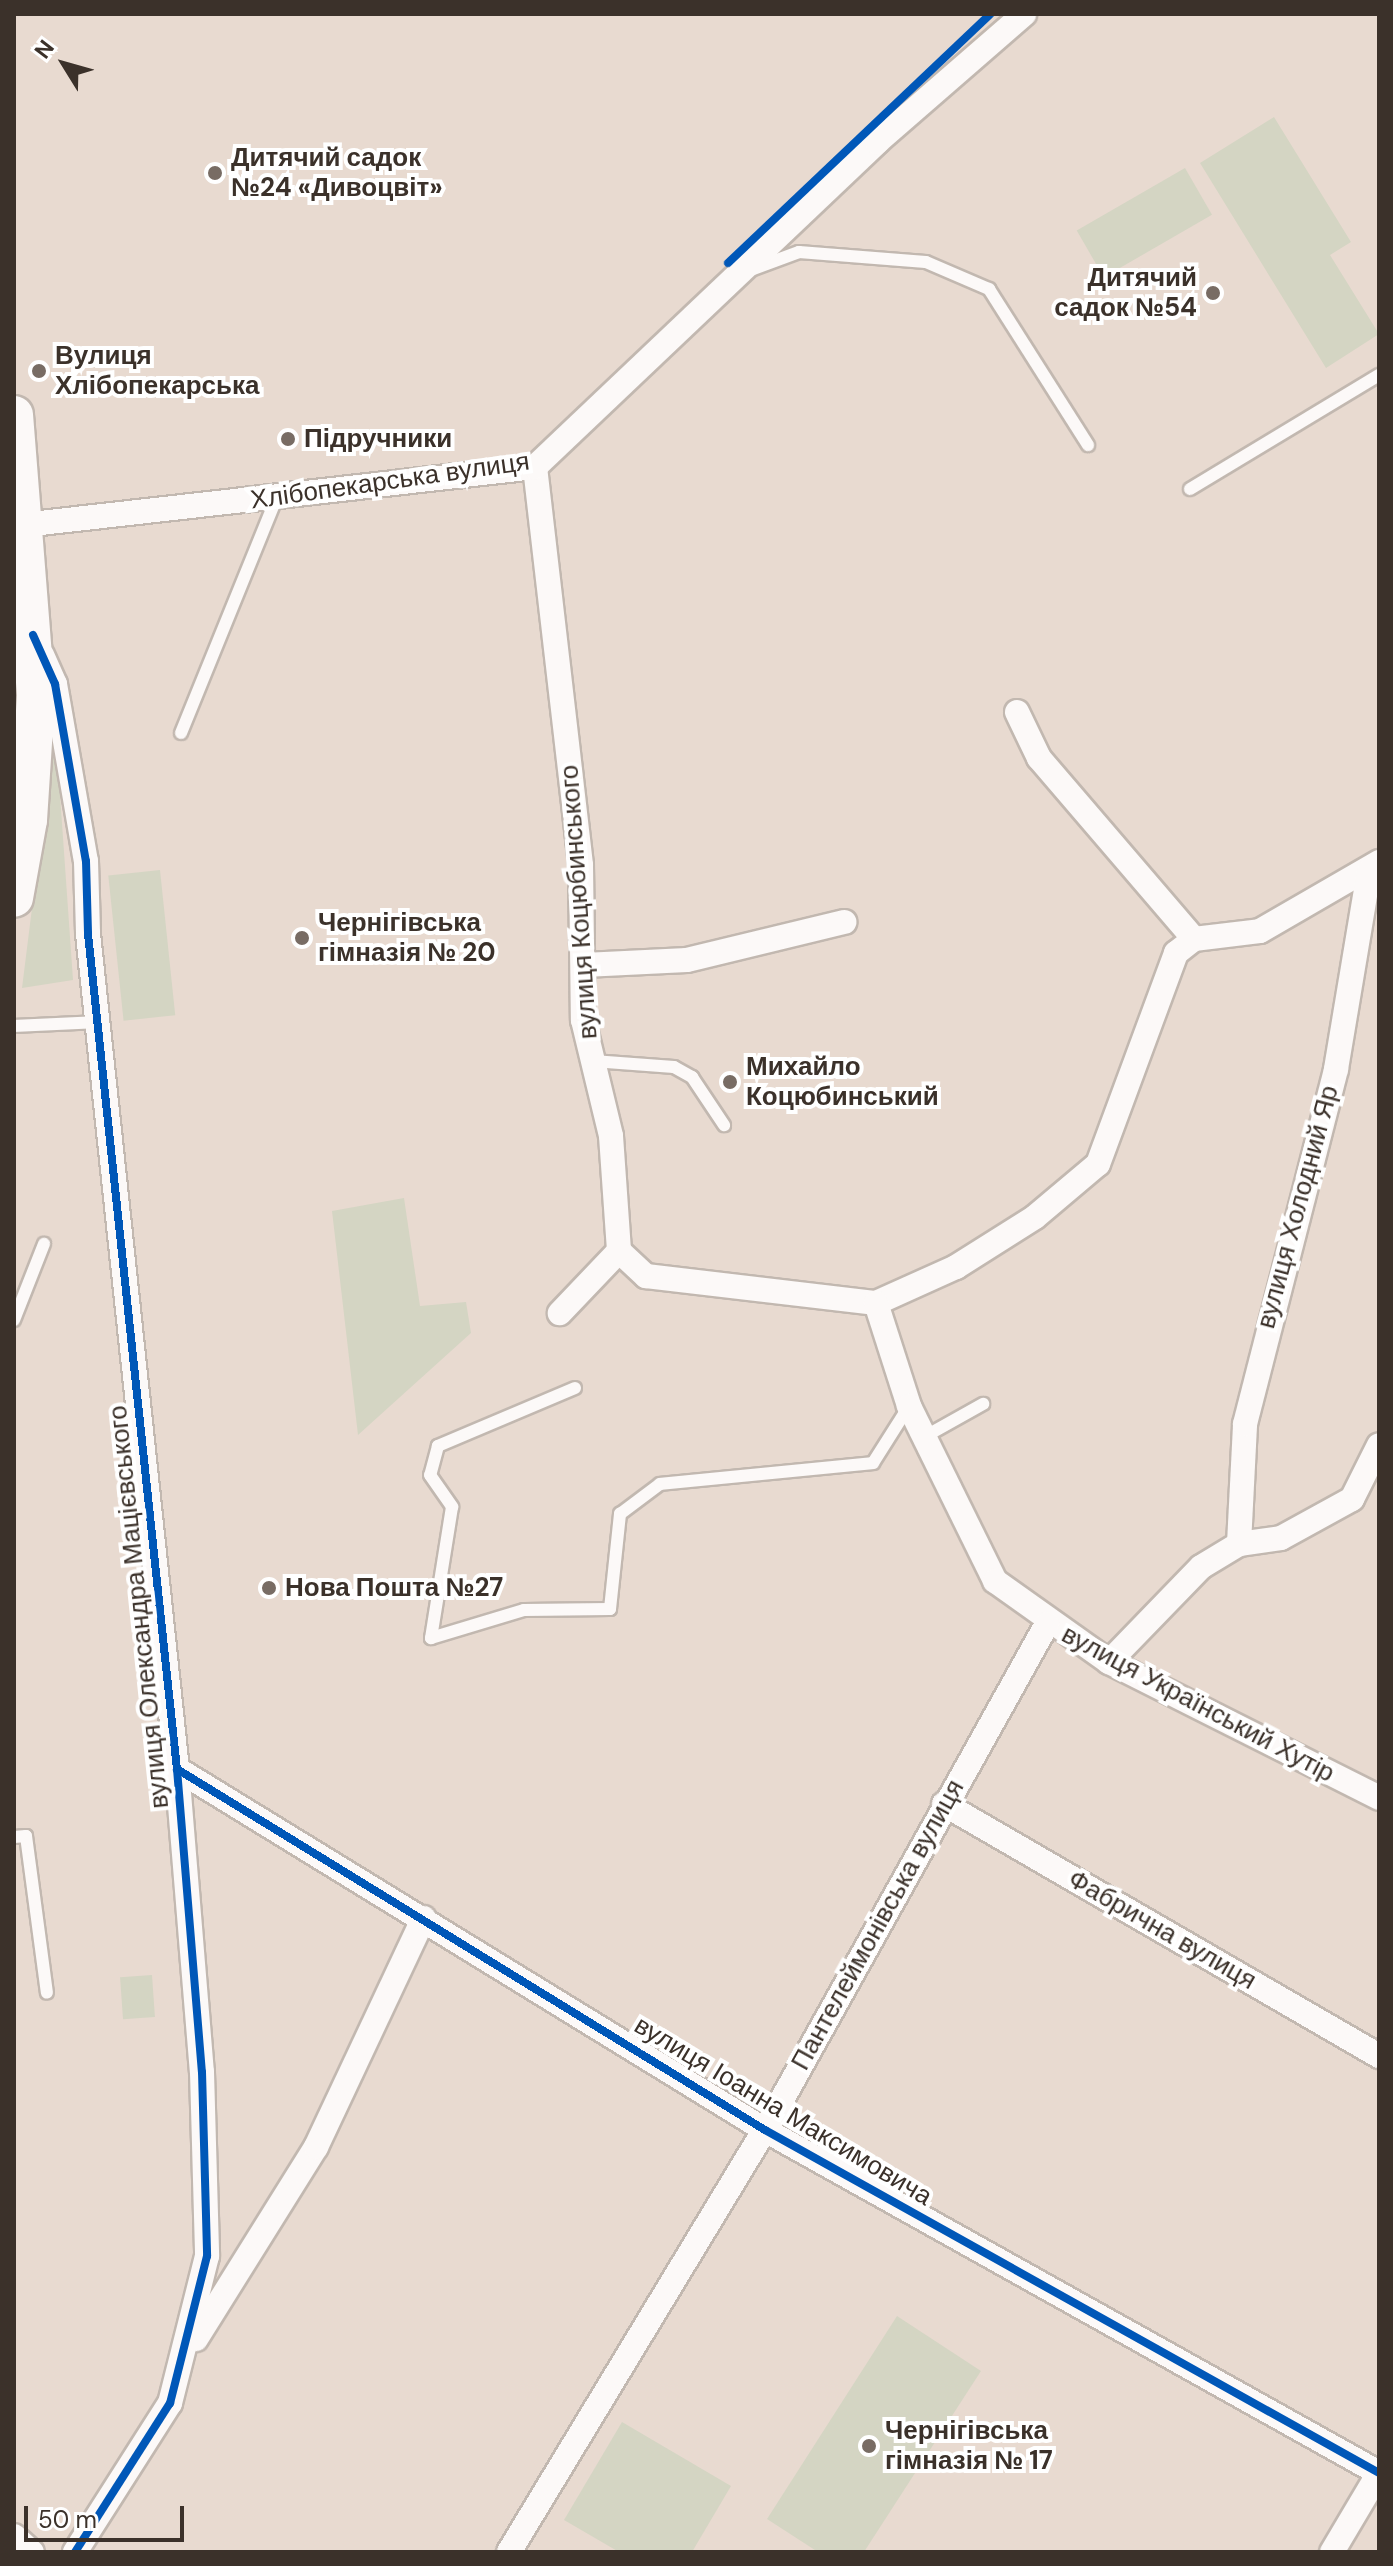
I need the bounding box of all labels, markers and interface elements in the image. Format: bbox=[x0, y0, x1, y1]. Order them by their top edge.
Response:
north arrow bbox=[24, 24, 104, 104]
text: N bbox=[28, 34, 61, 64]
place label: Дитячий садок №24 «Дивоцвіт» bbox=[231, 142, 442, 204]
marker: Дитячий садок №24 «Дивоцвіт» bbox=[206, 164, 224, 182]
place label: Дитячий садок №54 bbox=[1054, 262, 1197, 324]
marker: Дитячий садок №54 bbox=[1204, 284, 1222, 302]
place label: Вулиця Хлібопекарська bbox=[55, 340, 259, 402]
marker: Вулиця Хлібопекарська bbox=[30, 362, 48, 380]
place label: Підручники bbox=[304, 423, 452, 455]
marker: Підручники bbox=[279, 430, 297, 448]
street label: Хлібопекарська вулиця bbox=[249, 446, 531, 516]
street label: вулиця Коцюбинського bbox=[554, 764, 604, 1040]
place label: Чернігівська гімназія № 20 bbox=[318, 907, 495, 968]
marker: Чернігівська гімназія № 20 bbox=[293, 929, 311, 947]
place label: Михайло Коцюбинський bbox=[746, 1051, 939, 1112]
marker: Михайло Коцюбинський bbox=[721, 1073, 739, 1091]
street label: вулиця Холодний Яр bbox=[1251, 1082, 1345, 1332]
street label: вулиця Олександра Мацієвського bbox=[102, 1404, 176, 1810]
place label: Нова Пошта №27 bbox=[285, 1572, 503, 1604]
marker: Нова Пошта №27 bbox=[260, 1579, 278, 1597]
street label: вулиця Український Хутір bbox=[1056, 1619, 1340, 1789]
street label: Пантелеймонівська вулиця bbox=[785, 1774, 971, 2076]
street label: Фабрична вулиця bbox=[1063, 1864, 1261, 1996]
street label: вулиця Іоанна Максимовича bbox=[628, 2010, 938, 2212]
place label: Чернігівська гімназія № 17 bbox=[885, 2415, 1053, 2476]
marker: Чернігівська гімназія № 17 bbox=[860, 2437, 878, 2455]
scale bar bbox=[28, 2490, 188, 2540]
text: 50 m bbox=[38, 2504, 97, 2535]

